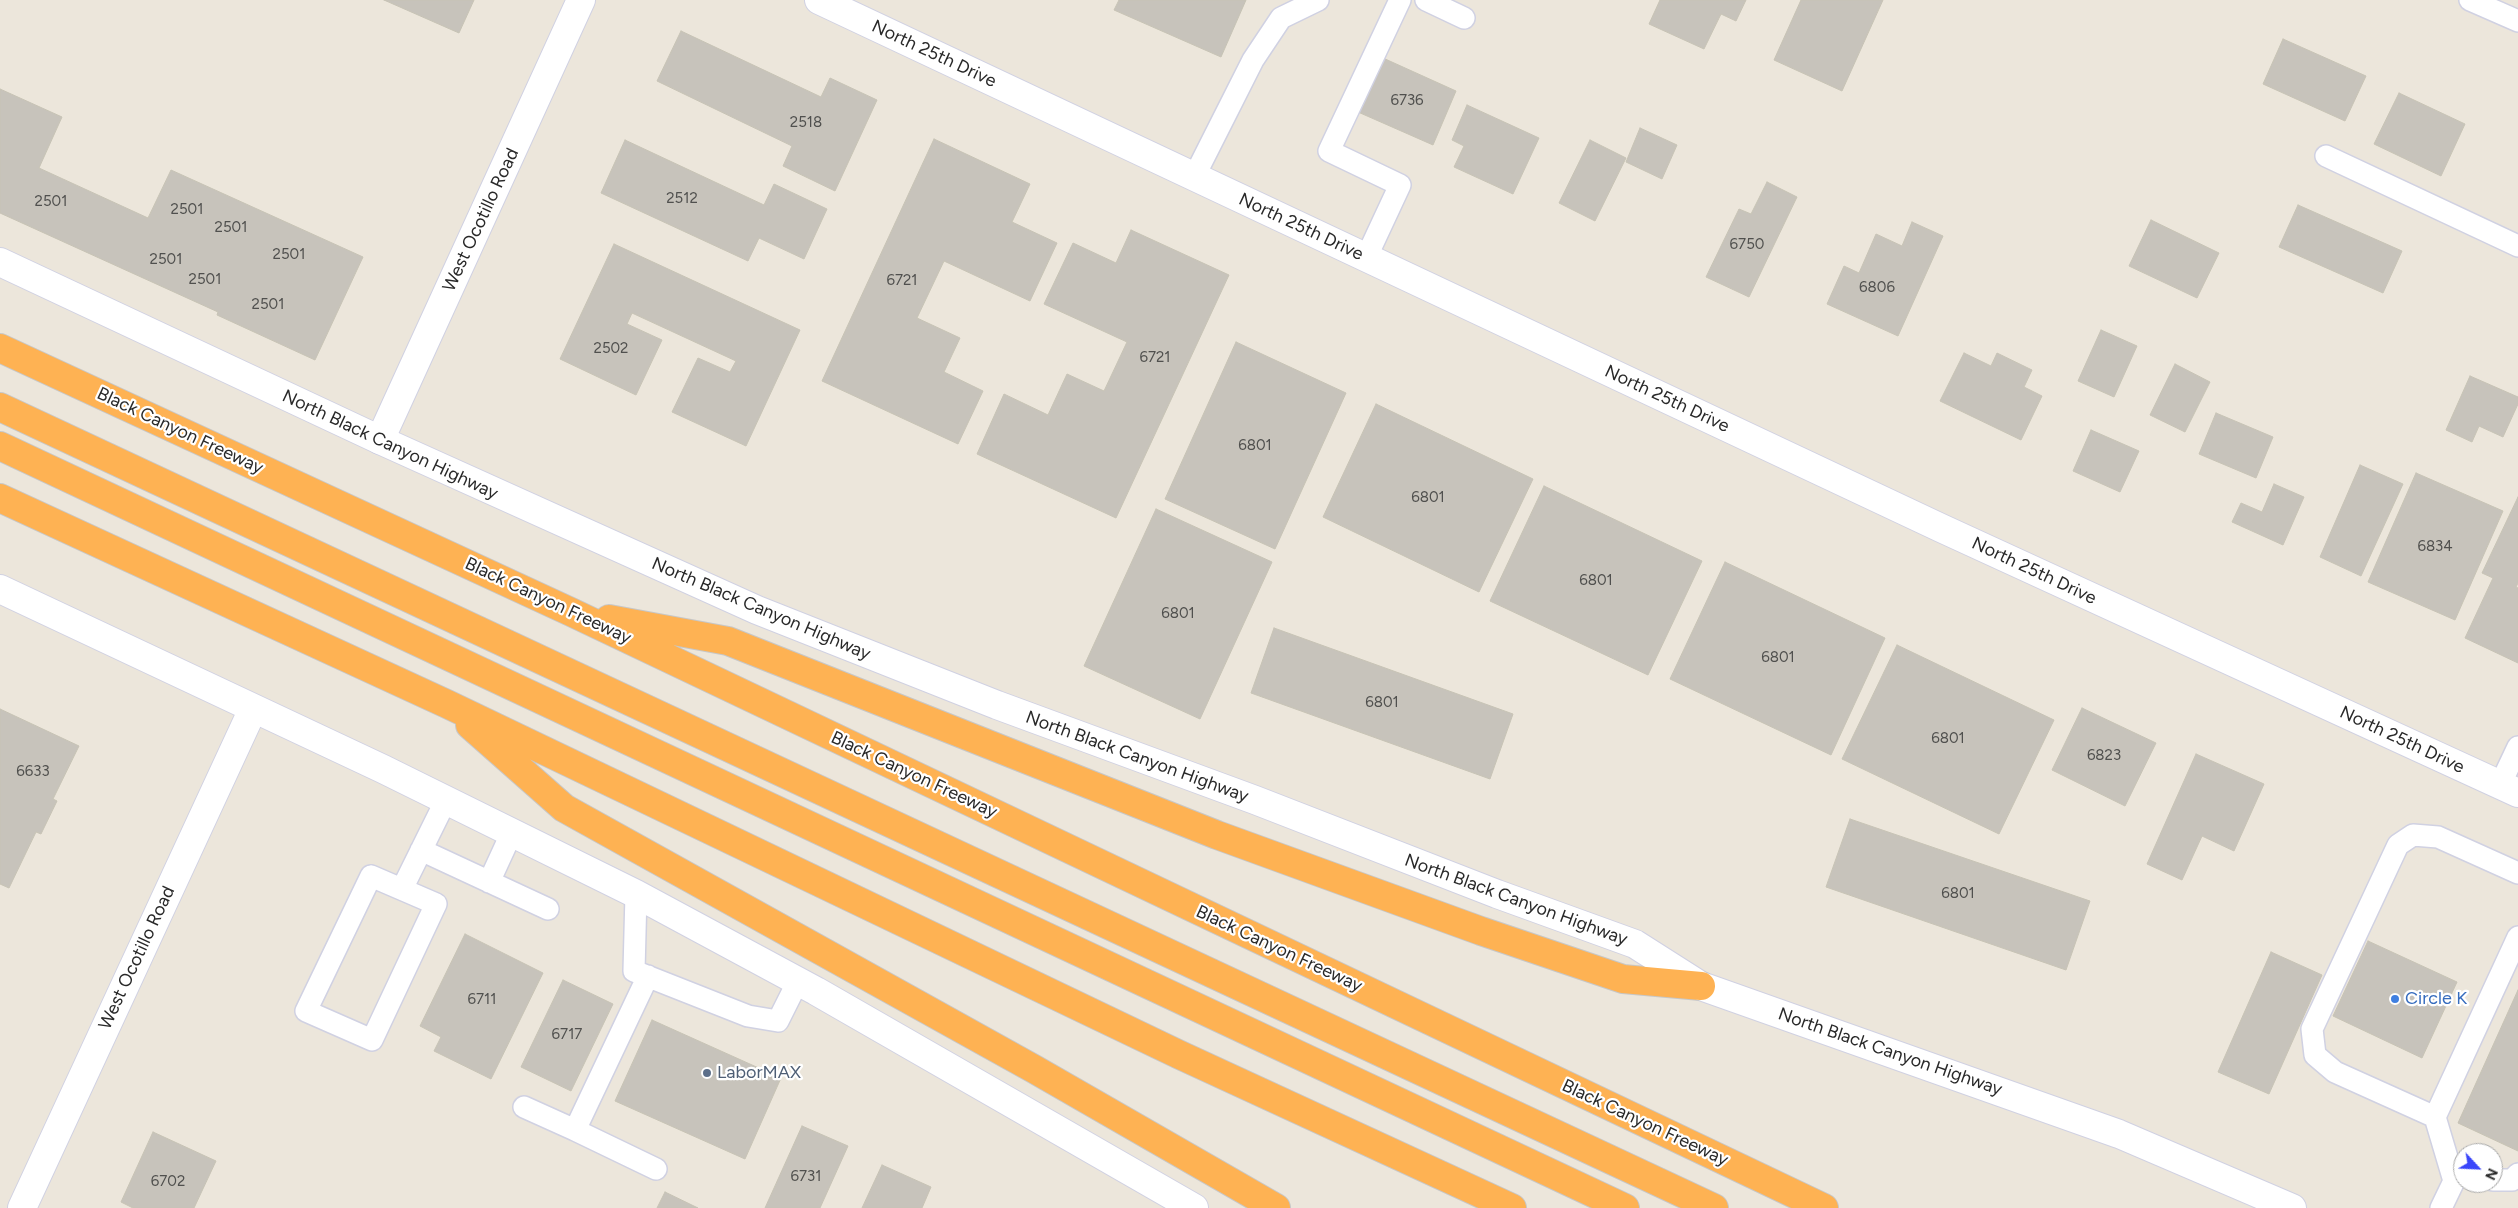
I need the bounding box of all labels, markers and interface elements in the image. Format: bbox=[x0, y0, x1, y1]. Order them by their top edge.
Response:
street label: North 25th Drive bbox=[868, 16, 1000, 92]
house number: 6736 bbox=[1390, 92, 1424, 110]
house number: 2518 bbox=[790, 114, 822, 132]
street label: West Ocotillo Road bbox=[438, 145, 524, 295]
street label: North 25th Drive bbox=[1235, 189, 1367, 265]
house number: 2512 bbox=[666, 190, 698, 208]
house number: 2501 bbox=[35, 193, 67, 211]
house number: 2501 bbox=[171, 201, 203, 219]
house number: 2501 bbox=[215, 219, 247, 237]
house number: 6750 bbox=[1730, 236, 1764, 254]
house number: 2501 bbox=[273, 246, 305, 264]
house number: 2501 bbox=[150, 251, 182, 269]
house number: 2501 bbox=[189, 271, 221, 289]
house number: 6721 bbox=[886, 272, 918, 290]
house number: 6806 bbox=[1859, 279, 1895, 297]
house number: 2501 bbox=[252, 296, 284, 314]
house number: 2502 bbox=[593, 340, 629, 358]
house number: 6721 bbox=[1139, 349, 1171, 367]
street label: North 25th Drive bbox=[1601, 361, 1733, 437]
street label: Black Canyon Freeway bbox=[93, 383, 267, 479]
street label: North Black Canyon Highway bbox=[279, 385, 501, 505]
house number: 6801 bbox=[1238, 437, 1272, 455]
house number: 6801 bbox=[1411, 489, 1445, 507]
street label: North 25th Drive bbox=[1968, 533, 2100, 609]
house number: 6834 bbox=[2417, 538, 2453, 556]
street label: Black Canyon Freeway bbox=[461, 553, 635, 649]
street label: North Black Canyon Highway bbox=[648, 553, 874, 665]
house number: 6801 bbox=[1579, 572, 1613, 590]
house number: 6801 bbox=[1161, 605, 1195, 623]
house number: 6801 bbox=[1761, 649, 1795, 667]
house number: 6801 bbox=[1365, 694, 1399, 712]
street label: North 25th Drive bbox=[2336, 702, 2468, 778]
street label: North Black Canyon Highway bbox=[1023, 707, 1251, 807]
street label: Black Canyon Freeway bbox=[827, 727, 1001, 823]
house number: 6801 bbox=[1931, 730, 1965, 748]
house number: 6823 bbox=[2087, 747, 2121, 765]
house number: 6633 bbox=[16, 763, 50, 781]
street label: North Black Canyon Highway bbox=[1402, 850, 1630, 950]
street label: West Ocotillo Road bbox=[94, 883, 180, 1033]
house number: 6801 bbox=[1941, 885, 1975, 903]
street label: Black Canyon Freeway bbox=[1192, 901, 1366, 997]
place label: Circle K bbox=[2405, 988, 2467, 1010]
house number: 6711 bbox=[468, 991, 496, 1009]
marker: Circle K bbox=[2389, 993, 2401, 1005]
street label: North Black Canyon Highway bbox=[1775, 1003, 2005, 1101]
house number: 6717 bbox=[552, 1026, 582, 1044]
place label: LaborMAX bbox=[717, 1062, 801, 1084]
marker: LaborMAX bbox=[701, 1067, 713, 1079]
street label: Black Canyon Freeway bbox=[1558, 1075, 1732, 1171]
north arrow bbox=[2453, 1143, 2503, 1193]
text: N bbox=[2481, 1166, 2501, 1183]
house number: 6731 bbox=[791, 1168, 821, 1186]
house number: 6702 bbox=[151, 1173, 185, 1191]

